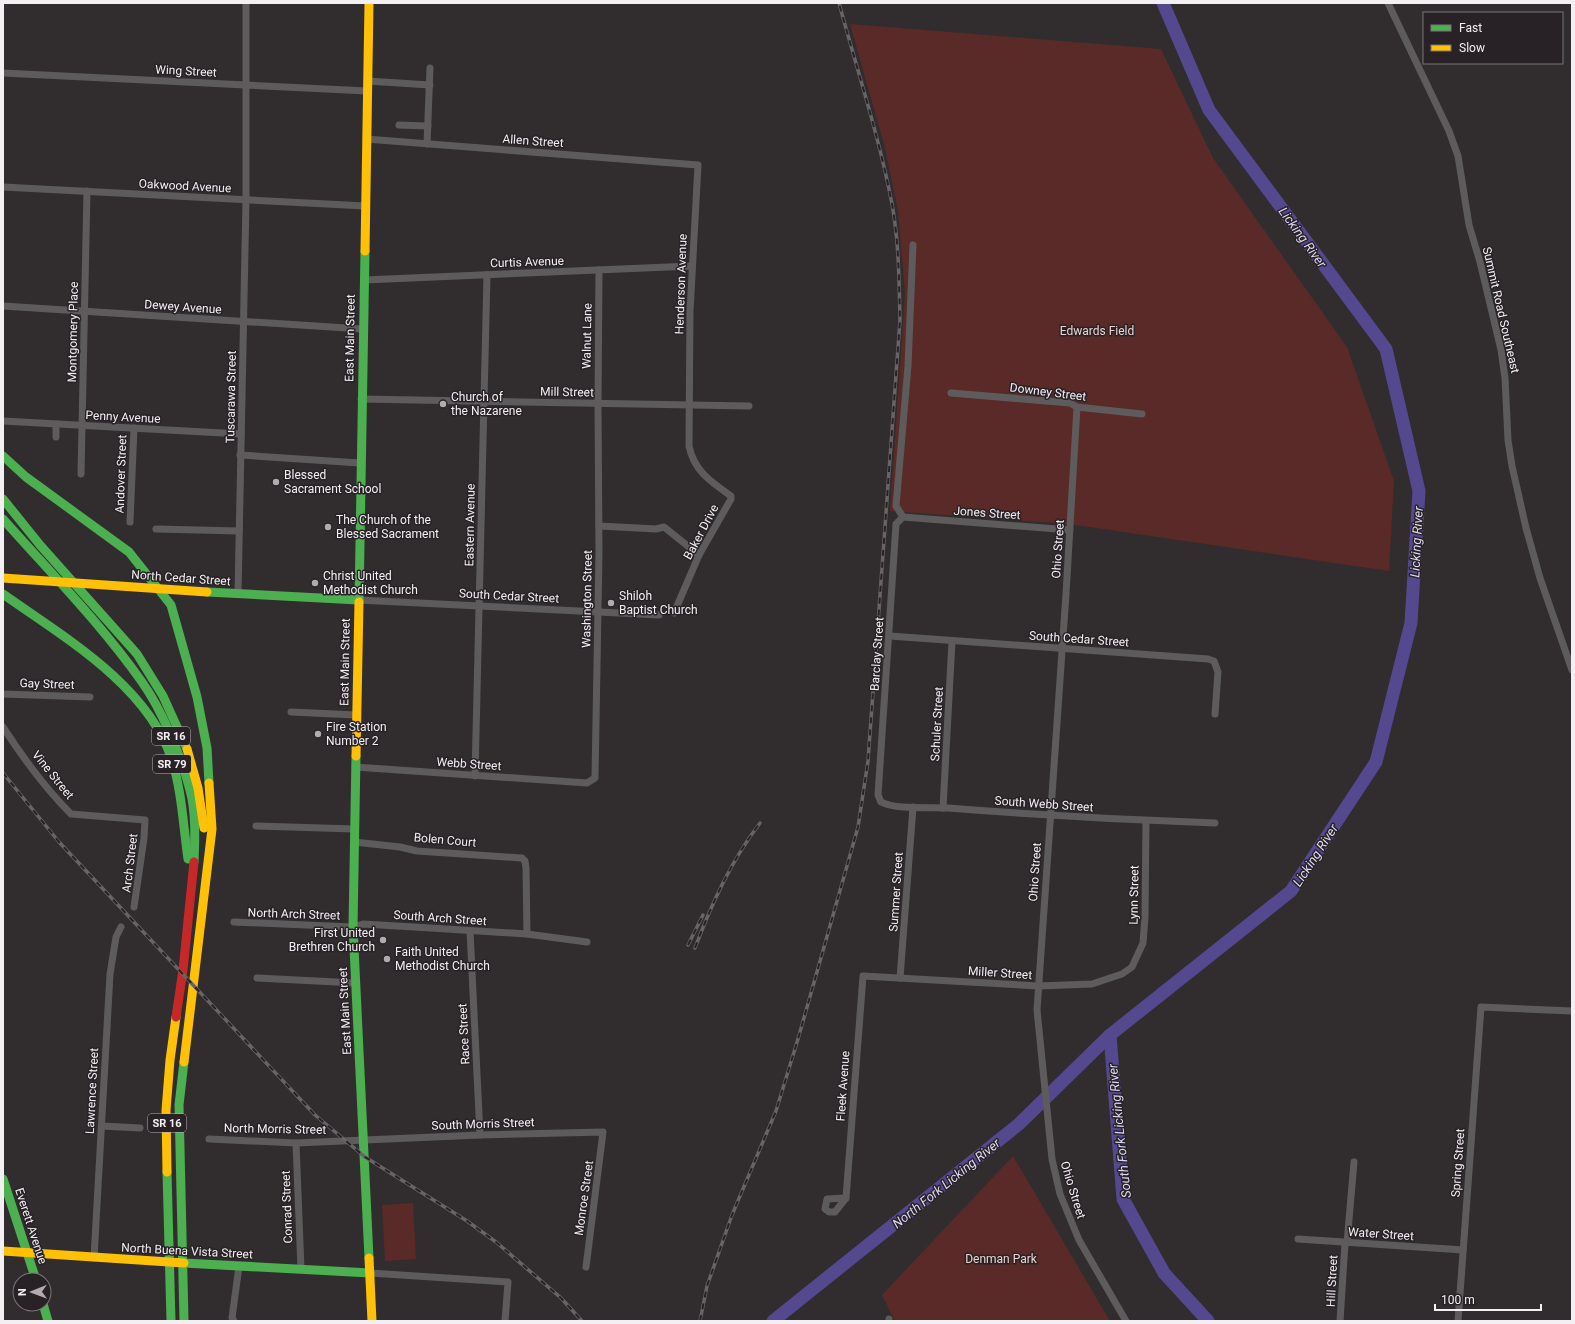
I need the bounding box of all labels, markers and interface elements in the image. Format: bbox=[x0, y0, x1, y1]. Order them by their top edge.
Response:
legend bbox=[1423, 12, 1563, 64]
text: Fast bbox=[1459, 21, 1482, 35]
text: Slow bbox=[1459, 41, 1485, 55]
street label: Wing Street bbox=[155, 62, 217, 80]
street label: Allen Street bbox=[502, 132, 564, 150]
street label: Oakwood Avenue bbox=[138, 177, 232, 195]
water label: Licking River bbox=[1276, 204, 1330, 271]
street label: Henderson Avenue bbox=[672, 233, 690, 335]
street label: Summit Road Southeast bbox=[1480, 245, 1522, 375]
street label: Curtis Avenue bbox=[490, 254, 564, 270]
street label: Montgomery Place bbox=[65, 281, 81, 383]
street label: East Main Street bbox=[342, 294, 358, 382]
street label: Dewey Avenue bbox=[144, 297, 222, 317]
street label: Walnut Lane bbox=[579, 303, 595, 369]
park label: Edwards Field bbox=[1060, 324, 1134, 338]
street label: Tuscarawa Street bbox=[223, 350, 239, 443]
street label: Downey Street bbox=[1009, 380, 1087, 404]
street label: Mill Street bbox=[540, 385, 594, 399]
place label: Church of the Nazarene bbox=[451, 390, 522, 418]
marker: Church of the Nazarene bbox=[438, 399, 448, 409]
street label: Penny Avenue bbox=[85, 408, 161, 426]
street label: Andover Street bbox=[113, 434, 129, 514]
place label: Blessed Sacrament School bbox=[284, 468, 381, 496]
marker: Blessed Sacrament School bbox=[271, 477, 281, 487]
street label: Eastern Avenue bbox=[462, 484, 478, 566]
street label: Baker Drive bbox=[681, 502, 721, 562]
street label: Jones Street bbox=[953, 504, 1021, 522]
water label: Licking River bbox=[1407, 505, 1426, 578]
place label: The Church of the Blessed Sacrament bbox=[336, 513, 439, 541]
street label: Ohio Street bbox=[1049, 519, 1067, 579]
marker: The Church of the Blessed Sacrament bbox=[323, 522, 333, 532]
street label: Washington Street bbox=[579, 550, 595, 648]
street label: North Cedar Street bbox=[131, 568, 231, 588]
place label: Christ United Methodist Church bbox=[323, 569, 418, 597]
marker: Christ United Methodist Church bbox=[310, 578, 320, 588]
street label: South Cedar Street bbox=[459, 586, 560, 606]
place label: Shiloh Baptist Church bbox=[619, 589, 698, 617]
marker: Shiloh Baptist Church bbox=[606, 598, 616, 608]
street label: Barclay Street bbox=[867, 617, 887, 691]
street label: East Main Street bbox=[337, 618, 353, 706]
street label: South Cedar Street bbox=[1029, 629, 1130, 649]
street label: Gay Street bbox=[19, 676, 75, 692]
street label: Schuler Street bbox=[928, 686, 946, 762]
place label: Fire Station Number 2 bbox=[326, 720, 387, 748]
road number: SR 16 bbox=[152, 727, 190, 745]
marker: Fire Station Number 2 bbox=[313, 729, 323, 739]
street label: Vine Street bbox=[29, 748, 77, 802]
road number: SR 79 bbox=[153, 755, 191, 773]
street label: Webb Street bbox=[436, 755, 502, 773]
street label: South Webb Street bbox=[994, 794, 1094, 814]
water label: Licking River bbox=[1290, 821, 1341, 889]
street label: Bolen Court bbox=[413, 830, 477, 850]
street label: Arch Street bbox=[119, 833, 141, 893]
street label: Ohio Street bbox=[1026, 842, 1044, 902]
street label: Summer Street bbox=[886, 852, 906, 932]
street label: Lynn Street bbox=[1126, 865, 1142, 925]
street label: North Arch Street bbox=[247, 905, 341, 923]
street label: South Arch Street bbox=[393, 908, 487, 928]
place label: First United Brethren Church bbox=[289, 926, 375, 954]
marker: First United Brethren Church bbox=[378, 935, 388, 945]
place label: Faith United Methodist Church bbox=[395, 945, 490, 973]
marker: Faith United Methodist Church bbox=[382, 954, 392, 964]
street label: Miller Street bbox=[967, 964, 1033, 982]
street label: East Main Street bbox=[336, 967, 354, 1055]
street label: Race Street bbox=[455, 1003, 473, 1065]
street label: Lawrence Street bbox=[83, 1048, 101, 1134]
street label: Fleek Avenue bbox=[834, 1050, 852, 1122]
water label: South Fork Licking River bbox=[1105, 1062, 1134, 1199]
road number: SR 16 bbox=[148, 1114, 186, 1132]
street label: South Morris Street bbox=[431, 1115, 535, 1133]
street label: North Morris Street bbox=[224, 1121, 326, 1137]
street label: Spring Street bbox=[1449, 1128, 1467, 1198]
water label: North Fork Licking River bbox=[890, 1135, 1004, 1231]
street label: Monroe Street bbox=[572, 1159, 596, 1236]
street label: Ohio Street bbox=[1058, 1160, 1088, 1220]
street label: Conrad Street bbox=[279, 1170, 295, 1244]
street label: Everett Avenue bbox=[12, 1186, 50, 1266]
street label: Water Street bbox=[1348, 1225, 1414, 1243]
street label: North Buena Vista Street bbox=[121, 1241, 253, 1261]
park label: Denman Park bbox=[965, 1252, 1038, 1266]
street label: Hill Street bbox=[1324, 1255, 1340, 1307]
north arrow bbox=[12, 1272, 52, 1312]
scale bar bbox=[1435, 1286, 1541, 1312]
text: N bbox=[16, 1288, 29, 1296]
text: 100 m bbox=[1441, 1293, 1475, 1307]

